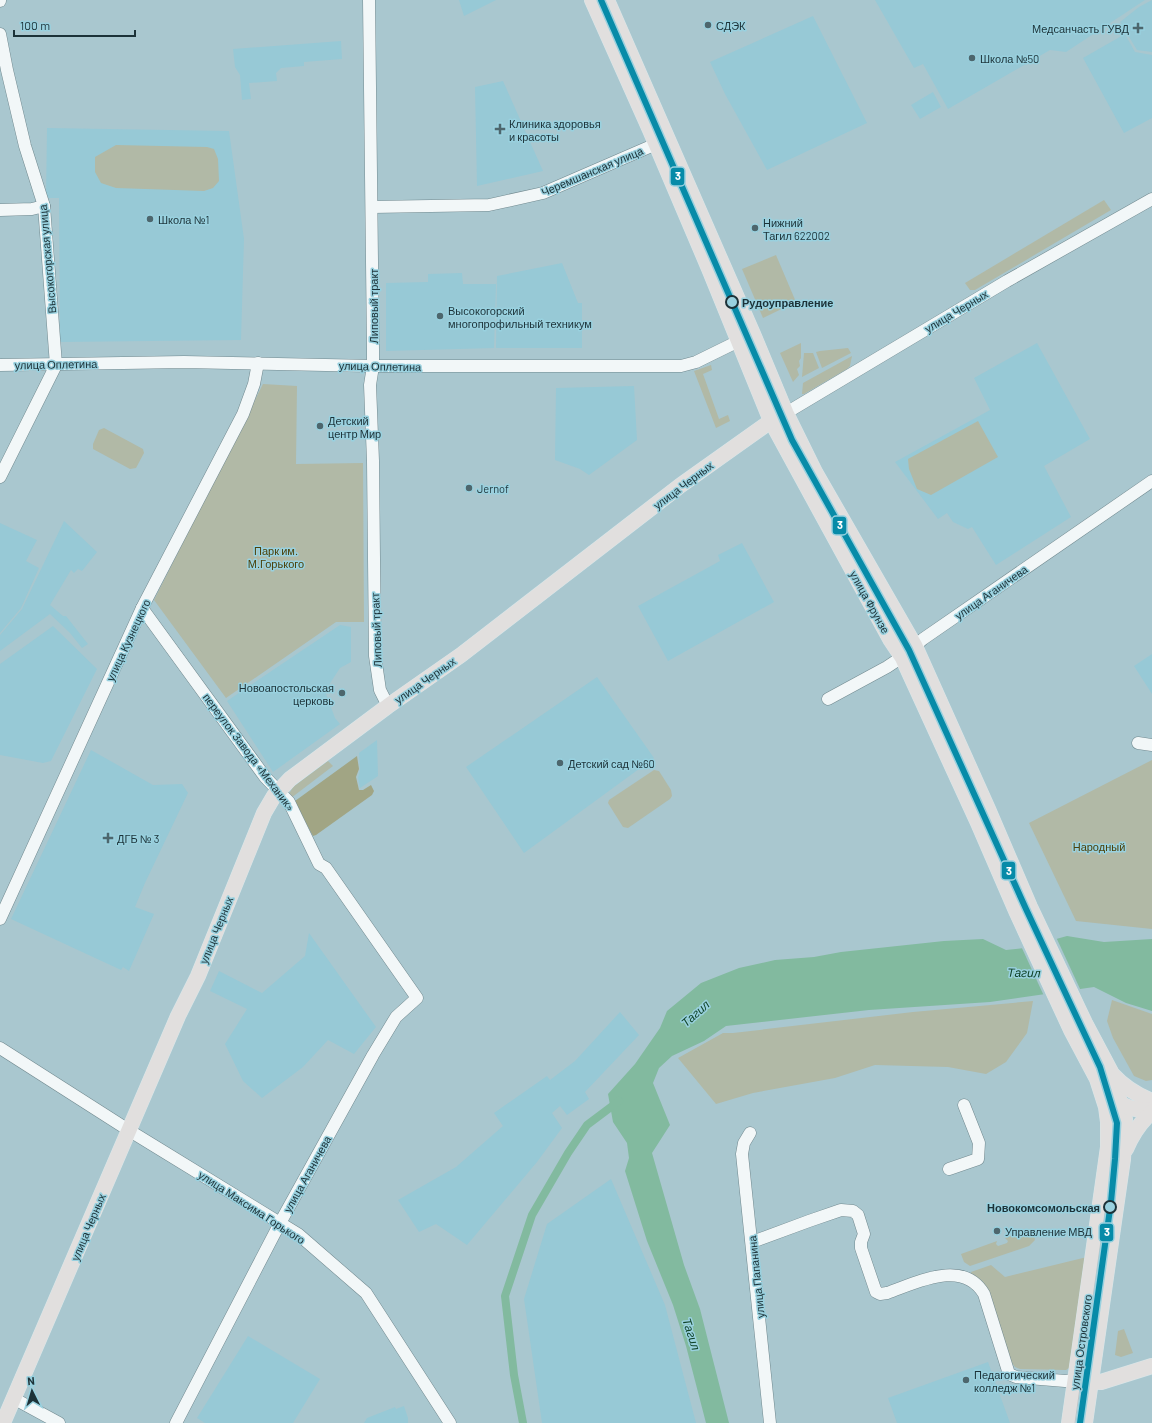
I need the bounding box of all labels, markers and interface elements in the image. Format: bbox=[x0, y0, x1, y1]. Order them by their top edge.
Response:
scale bar bbox=[14, 12, 135, 38]
text: 100 m bbox=[20, 18, 50, 32]
place label: СДЭК bbox=[716, 19, 746, 32]
marker: СДЭК bbox=[703, 20, 713, 30]
place label: Медсанчасть ГУВД bbox=[1032, 22, 1130, 35]
marker: Медсанчасть ГУВД bbox=[1132, 22, 1144, 34]
place label: Школа №50 bbox=[980, 52, 1039, 65]
marker: Школа №50 bbox=[967, 53, 977, 63]
place label: Клиника здоровья и красоты bbox=[509, 117, 601, 143]
marker: Клиника здоровья и красоты bbox=[494, 123, 506, 135]
street label: Черемшанская улица bbox=[539, 143, 646, 198]
line badge: 3 bbox=[670, 167, 685, 186]
text: 3 bbox=[675, 169, 681, 182]
street label: Высокогорская улица bbox=[36, 203, 58, 314]
place label: Школа №1 bbox=[158, 213, 209, 226]
marker: Школа №1 bbox=[145, 214, 155, 224]
place label: Нижний Тагил 622002 bbox=[763, 216, 830, 242]
marker: Нижний Тагил 622002 bbox=[750, 223, 760, 233]
street label: Липовый тракт bbox=[367, 269, 380, 343]
street label: улица Черных bbox=[922, 287, 990, 335]
marker: Рудоуправление bbox=[725, 295, 739, 309]
place label: Рудоуправление bbox=[742, 296, 833, 309]
place label: Высокогорский многопрофильный техникум bbox=[448, 304, 592, 330]
marker: Высокогорский многопрофильный техникум bbox=[435, 311, 445, 321]
street label: улица Оплетина bbox=[15, 357, 98, 371]
street label: улица Оплетина bbox=[339, 359, 422, 373]
place label: Детский центр Мир bbox=[328, 414, 381, 440]
marker: Детский центр Мир bbox=[315, 421, 325, 431]
street label: улица Черных bbox=[651, 458, 716, 512]
place label: Jernof bbox=[477, 482, 509, 495]
marker: Jernof bbox=[464, 483, 474, 493]
line badge: 3 bbox=[832, 516, 847, 535]
text: 3 bbox=[837, 518, 843, 531]
park label: Парк им. М.Горького bbox=[248, 544, 304, 570]
street label: улица Аганичева bbox=[952, 562, 1030, 622]
street label: улица Фрунзе bbox=[847, 568, 893, 636]
street label: Липовый тракт bbox=[368, 592, 384, 668]
street label: улица Кузнецкого bbox=[103, 597, 153, 683]
street label: улица Черных bbox=[392, 654, 458, 706]
place label: Новоапостольская церковь bbox=[239, 681, 334, 707]
marker: Новоапостольская церковь bbox=[337, 688, 347, 698]
street label: переулок Завода «Механик» bbox=[201, 691, 297, 813]
place label: Детский сад №60 bbox=[568, 757, 655, 770]
marker: Детский сад №60 bbox=[555, 758, 565, 768]
marker: ДГБ № 3 bbox=[102, 832, 114, 844]
place label: ДГБ № 3 bbox=[117, 832, 160, 845]
park label: Народный bbox=[1073, 840, 1125, 853]
line badge: 3 bbox=[1001, 861, 1016, 880]
text: 3 bbox=[1006, 864, 1012, 877]
street label: улица Черных bbox=[197, 894, 236, 966]
water label: Тагил bbox=[1007, 965, 1041, 979]
water label: Тагил bbox=[678, 997, 712, 1029]
street label: улица Аганичева bbox=[281, 1133, 334, 1215]
street label: улица Максима Горького bbox=[196, 1168, 308, 1246]
street label: улица Черных bbox=[68, 1191, 108, 1262]
marker: Новокомсомольская bbox=[1103, 1200, 1117, 1214]
place label: Новокомсомольская bbox=[987, 1201, 1100, 1214]
line badge: 3 bbox=[1099, 1223, 1114, 1242]
place label: Управление МВД bbox=[1005, 1225, 1093, 1238]
text: 3 bbox=[1104, 1225, 1110, 1238]
marker: Управление МВД bbox=[992, 1226, 1002, 1236]
street label: улица Папанина bbox=[745, 1234, 767, 1319]
street label: улица Островского bbox=[1068, 1294, 1094, 1390]
water label: Тагил bbox=[680, 1316, 704, 1352]
place label: Педагогический колледж №1 bbox=[974, 1368, 1055, 1394]
north arrow bbox=[12, 1371, 52, 1411]
text: N bbox=[27, 1374, 35, 1387]
marker: Педагогический колледж №1 bbox=[961, 1375, 971, 1385]

